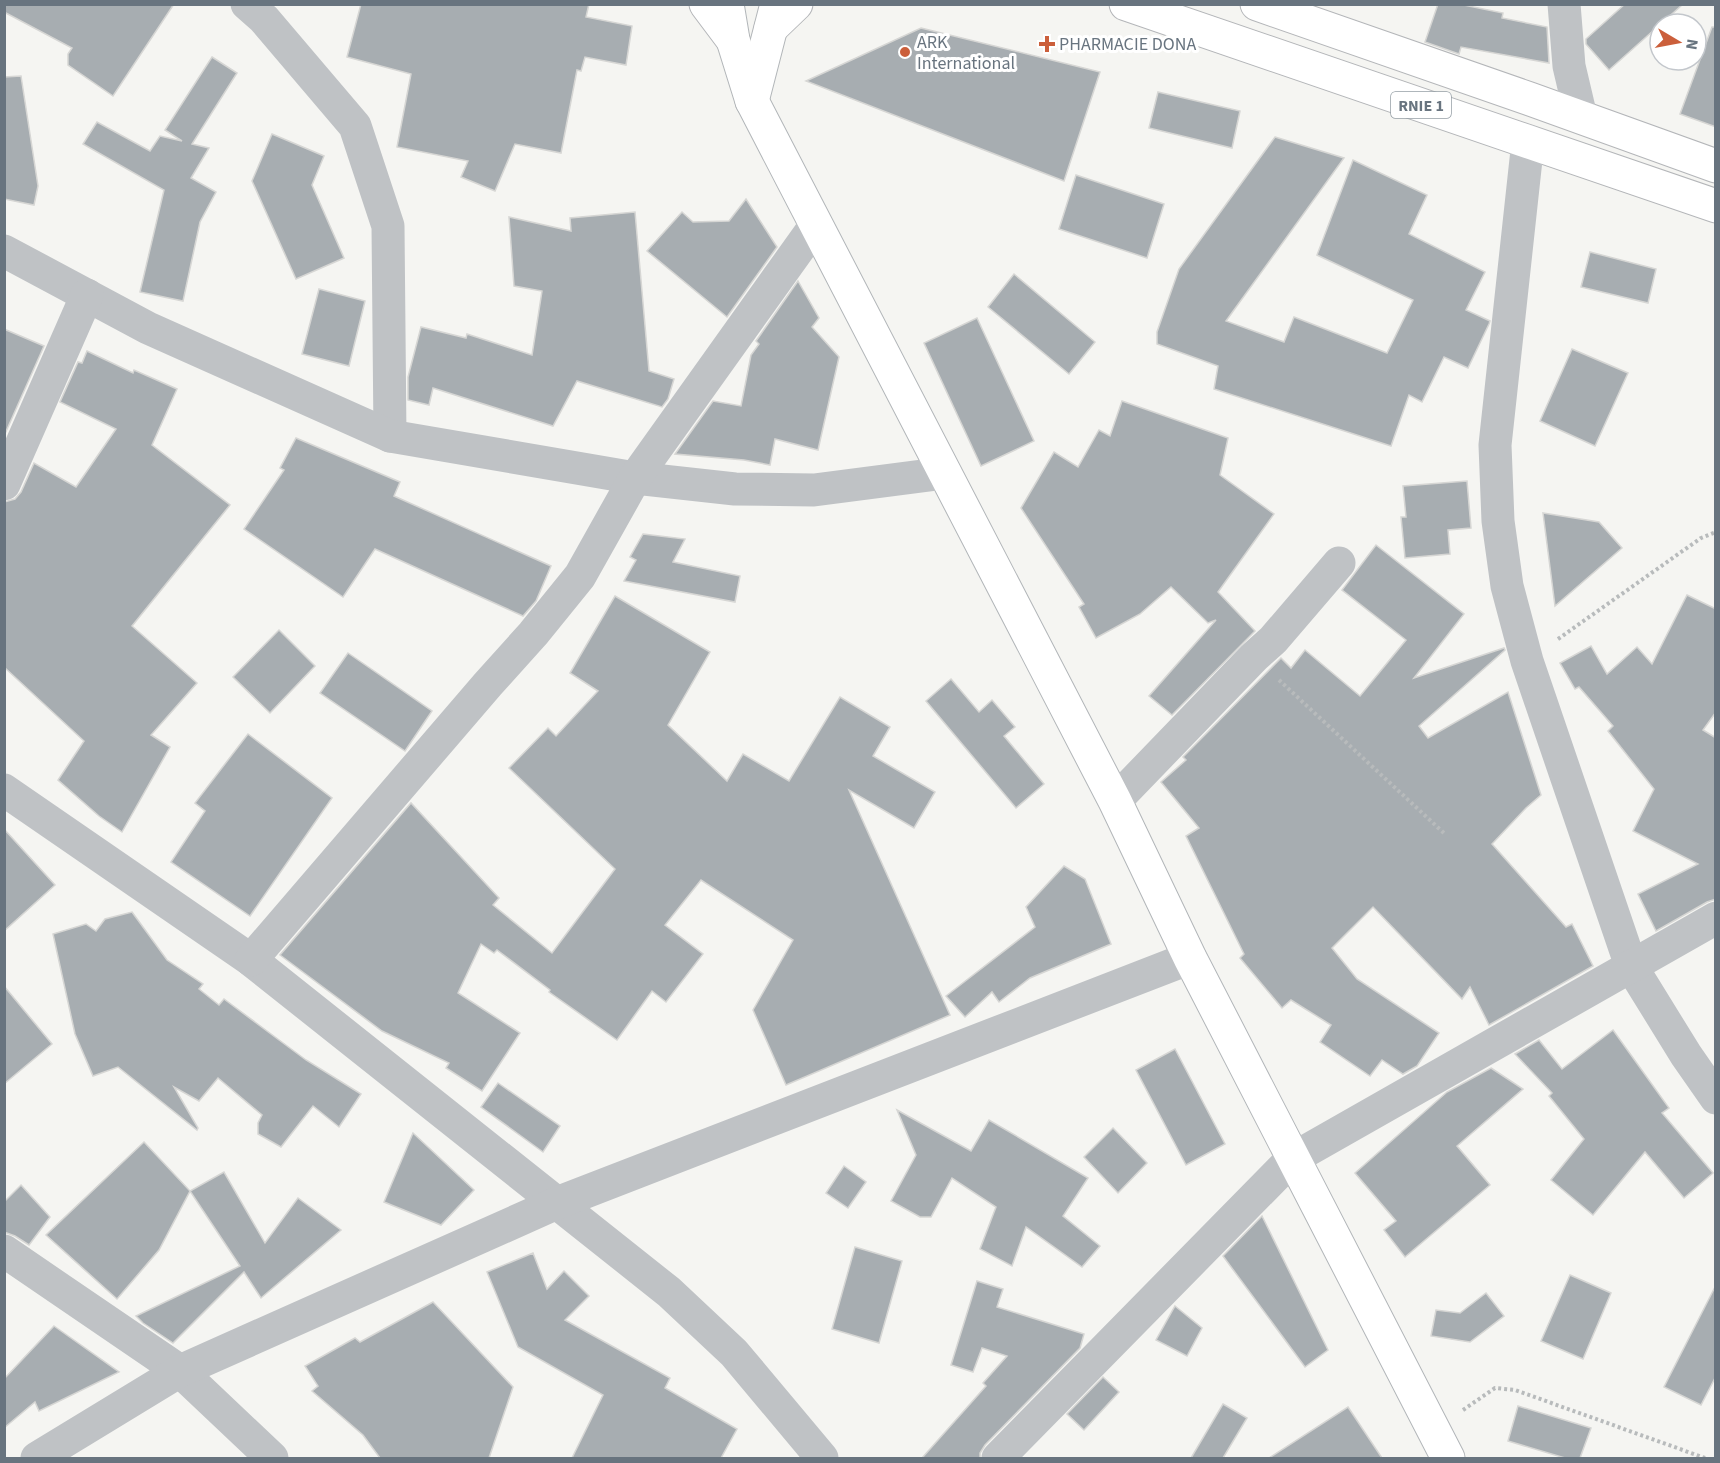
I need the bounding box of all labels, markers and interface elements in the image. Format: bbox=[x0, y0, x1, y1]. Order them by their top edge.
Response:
north arrow bbox=[1648, 12, 1708, 72]
place label: ARK International bbox=[917, 30, 1015, 76]
place label: PHARMACIE DONA bbox=[1059, 32, 1196, 57]
marker: PHARMACIE DONA bbox=[1040, 37, 1054, 51]
text: N bbox=[1680, 37, 1704, 52]
marker: ARK International bbox=[898, 45, 912, 59]
road number: RNIE 1 bbox=[1391, 92, 1451, 118]

